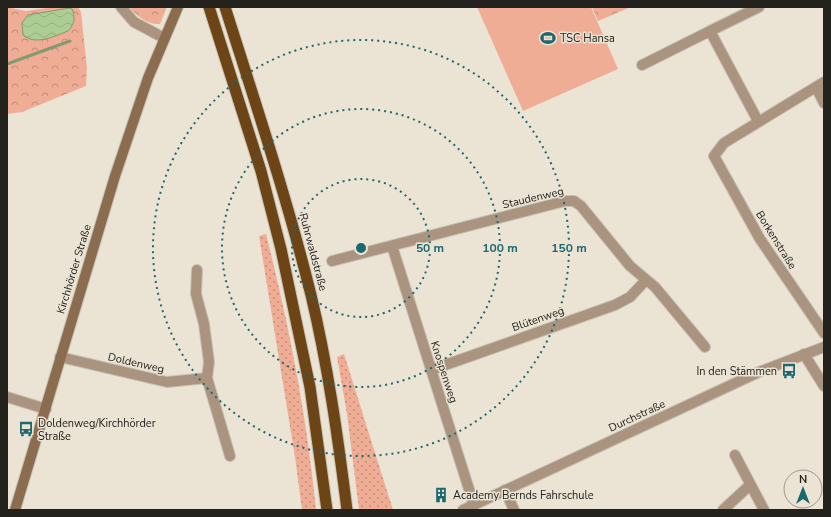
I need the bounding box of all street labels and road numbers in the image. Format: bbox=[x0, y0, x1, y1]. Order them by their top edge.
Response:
street label: Staudenweg bbox=[501, 184, 565, 212]
street label: Borkenstraße bbox=[752, 208, 800, 272]
street label: Ruhrwaldstraße bbox=[295, 211, 331, 293]
street label: Kirchhörder Straße bbox=[53, 222, 95, 316]
street label: Blütenweg bbox=[510, 303, 566, 335]
street label: Knospenweg bbox=[427, 339, 461, 405]
street label: Doldenweg bbox=[106, 349, 166, 377]
street label: Durchstraße bbox=[606, 396, 668, 436]

